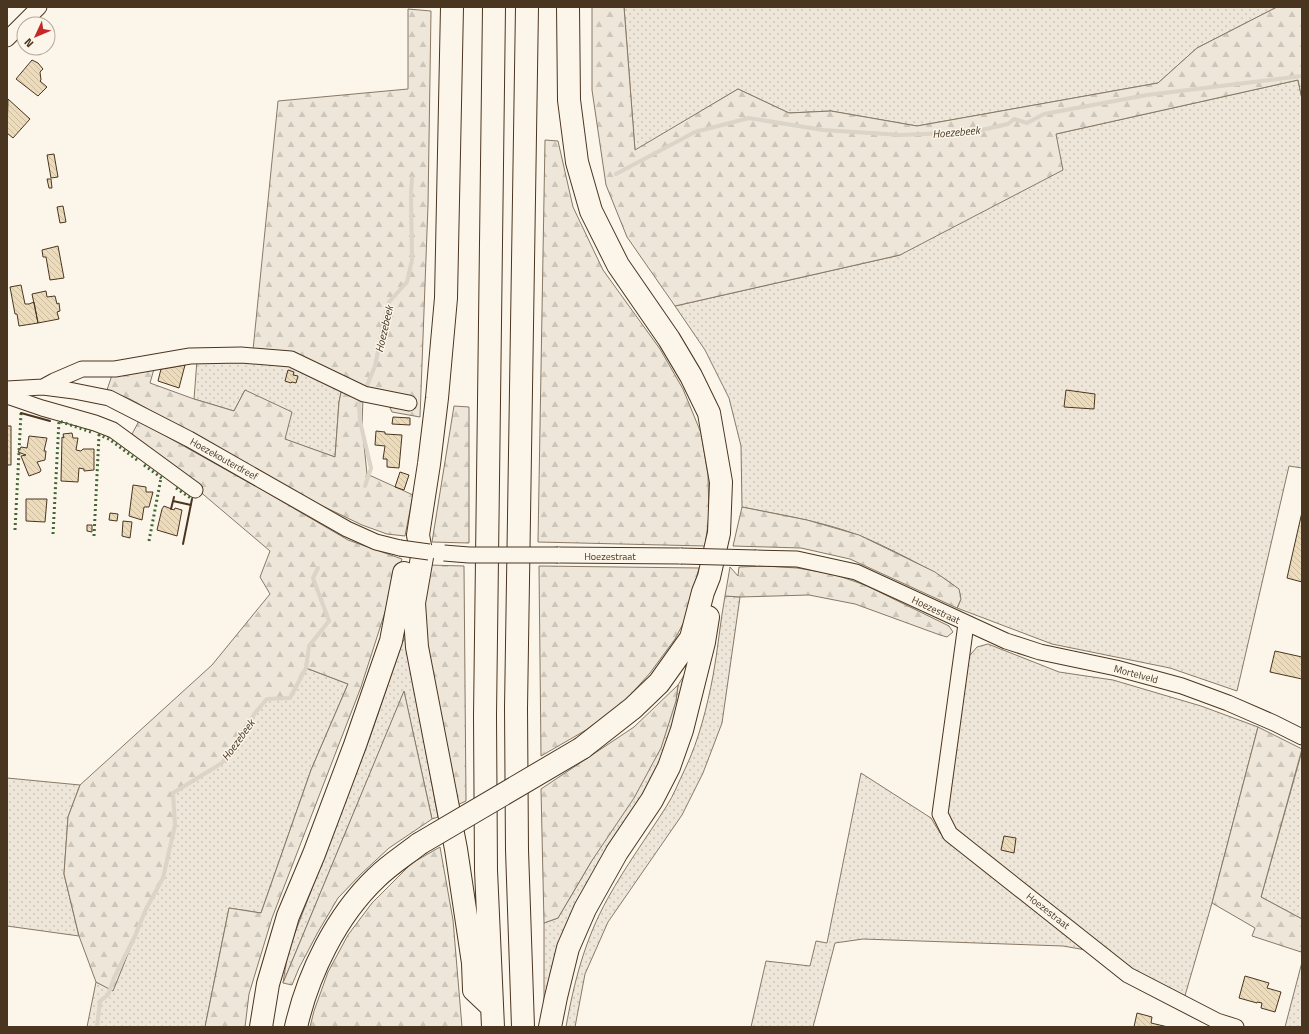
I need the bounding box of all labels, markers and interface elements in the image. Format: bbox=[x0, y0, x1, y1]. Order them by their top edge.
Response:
north arrow bbox=[16, 16, 56, 56]
text: N bbox=[20, 35, 37, 51]
water label: Hoezebeek bbox=[932, 122, 981, 142]
water label: Hoezebeek bbox=[371, 303, 397, 354]
street label: Hoezekouterdreef bbox=[187, 434, 261, 484]
street label: Hoezestraat bbox=[584, 549, 636, 564]
street label: Hoezestraat bbox=[909, 592, 963, 628]
street label: Mortelveld bbox=[1112, 661, 1160, 687]
water label: Hoezebeek bbox=[218, 715, 259, 764]
street label: Hoezestraat bbox=[1023, 889, 1073, 933]

